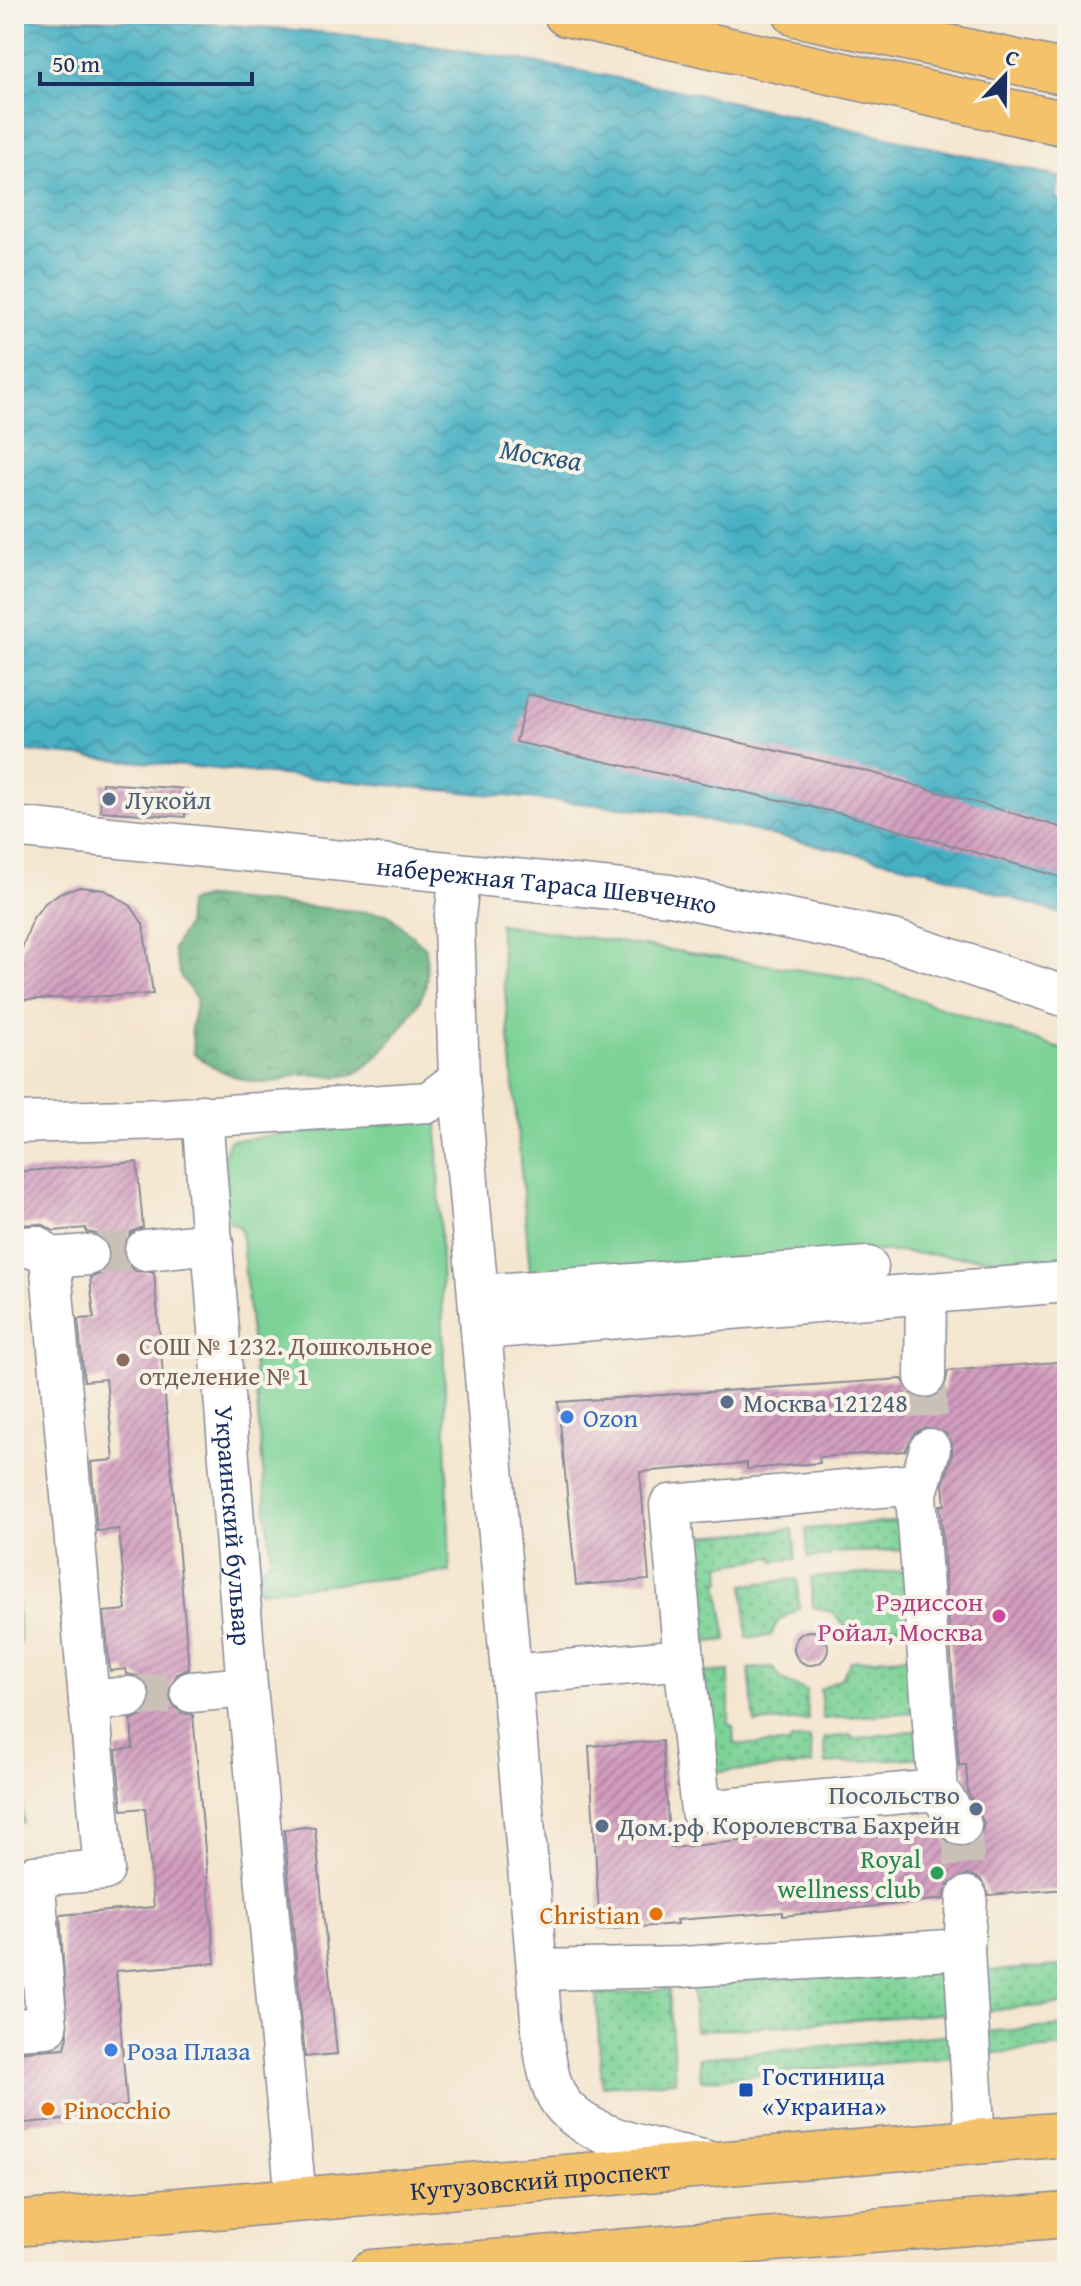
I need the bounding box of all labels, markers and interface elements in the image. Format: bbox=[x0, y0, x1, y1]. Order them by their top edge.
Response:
scale bar bbox=[40, 36, 252, 86]
north arrow bbox=[965, 36, 1045, 116]
text: С bbox=[1001, 40, 1024, 75]
text: 50 m bbox=[52, 46, 100, 81]
water label: Москва bbox=[497, 427, 585, 481]
place label: Лукойл bbox=[125, 780, 211, 819]
marker: Лукойл bbox=[100, 790, 118, 808]
street label: набережная Тараса Шевченко bbox=[375, 845, 721, 924]
place label: СОШ № 1232. Дошкольное отделение № 1 bbox=[139, 1326, 432, 1395]
marker: СОШ № 1232. Дошкольное отделение № 1 bbox=[114, 1351, 132, 1369]
place label: Москва 121248 bbox=[743, 1383, 908, 1422]
marker: Москва 121248 bbox=[718, 1393, 736, 1411]
place label: Ozon bbox=[583, 1398, 638, 1437]
street label: Украинский бульвар bbox=[205, 1404, 263, 1647]
marker: Ozon bbox=[558, 1408, 576, 1426]
place label: Рэдиссон Ройал, Москва bbox=[818, 1582, 984, 1651]
marker: Рэдиссон Ройал, Москва bbox=[990, 1607, 1008, 1625]
place label: Посольство Королевства Бахрейн bbox=[712, 1775, 960, 1844]
marker: Посольство Королевства Бахрейн bbox=[967, 1800, 985, 1818]
place label: Дом.рф bbox=[617, 1807, 704, 1846]
marker: Дом.рф bbox=[593, 1817, 611, 1835]
place label: Royal wellness club bbox=[777, 1839, 921, 1908]
marker: Royal wellness club bbox=[928, 1864, 946, 1882]
place label: Christian bbox=[540, 1895, 640, 1934]
marker: Christian bbox=[647, 1905, 665, 1923]
place label: Роза Плаза bbox=[127, 2031, 251, 2070]
marker: Роза Плаза bbox=[102, 2041, 120, 2059]
place label: Гостиница «Украина» bbox=[762, 2056, 887, 2125]
marker: Гостиница «Украина» bbox=[737, 2081, 755, 2099]
place label: Pinocchio bbox=[64, 2090, 171, 2129]
marker: Pinocchio bbox=[39, 2100, 57, 2118]
street label: Кутузовский проспект bbox=[409, 2148, 672, 2210]

